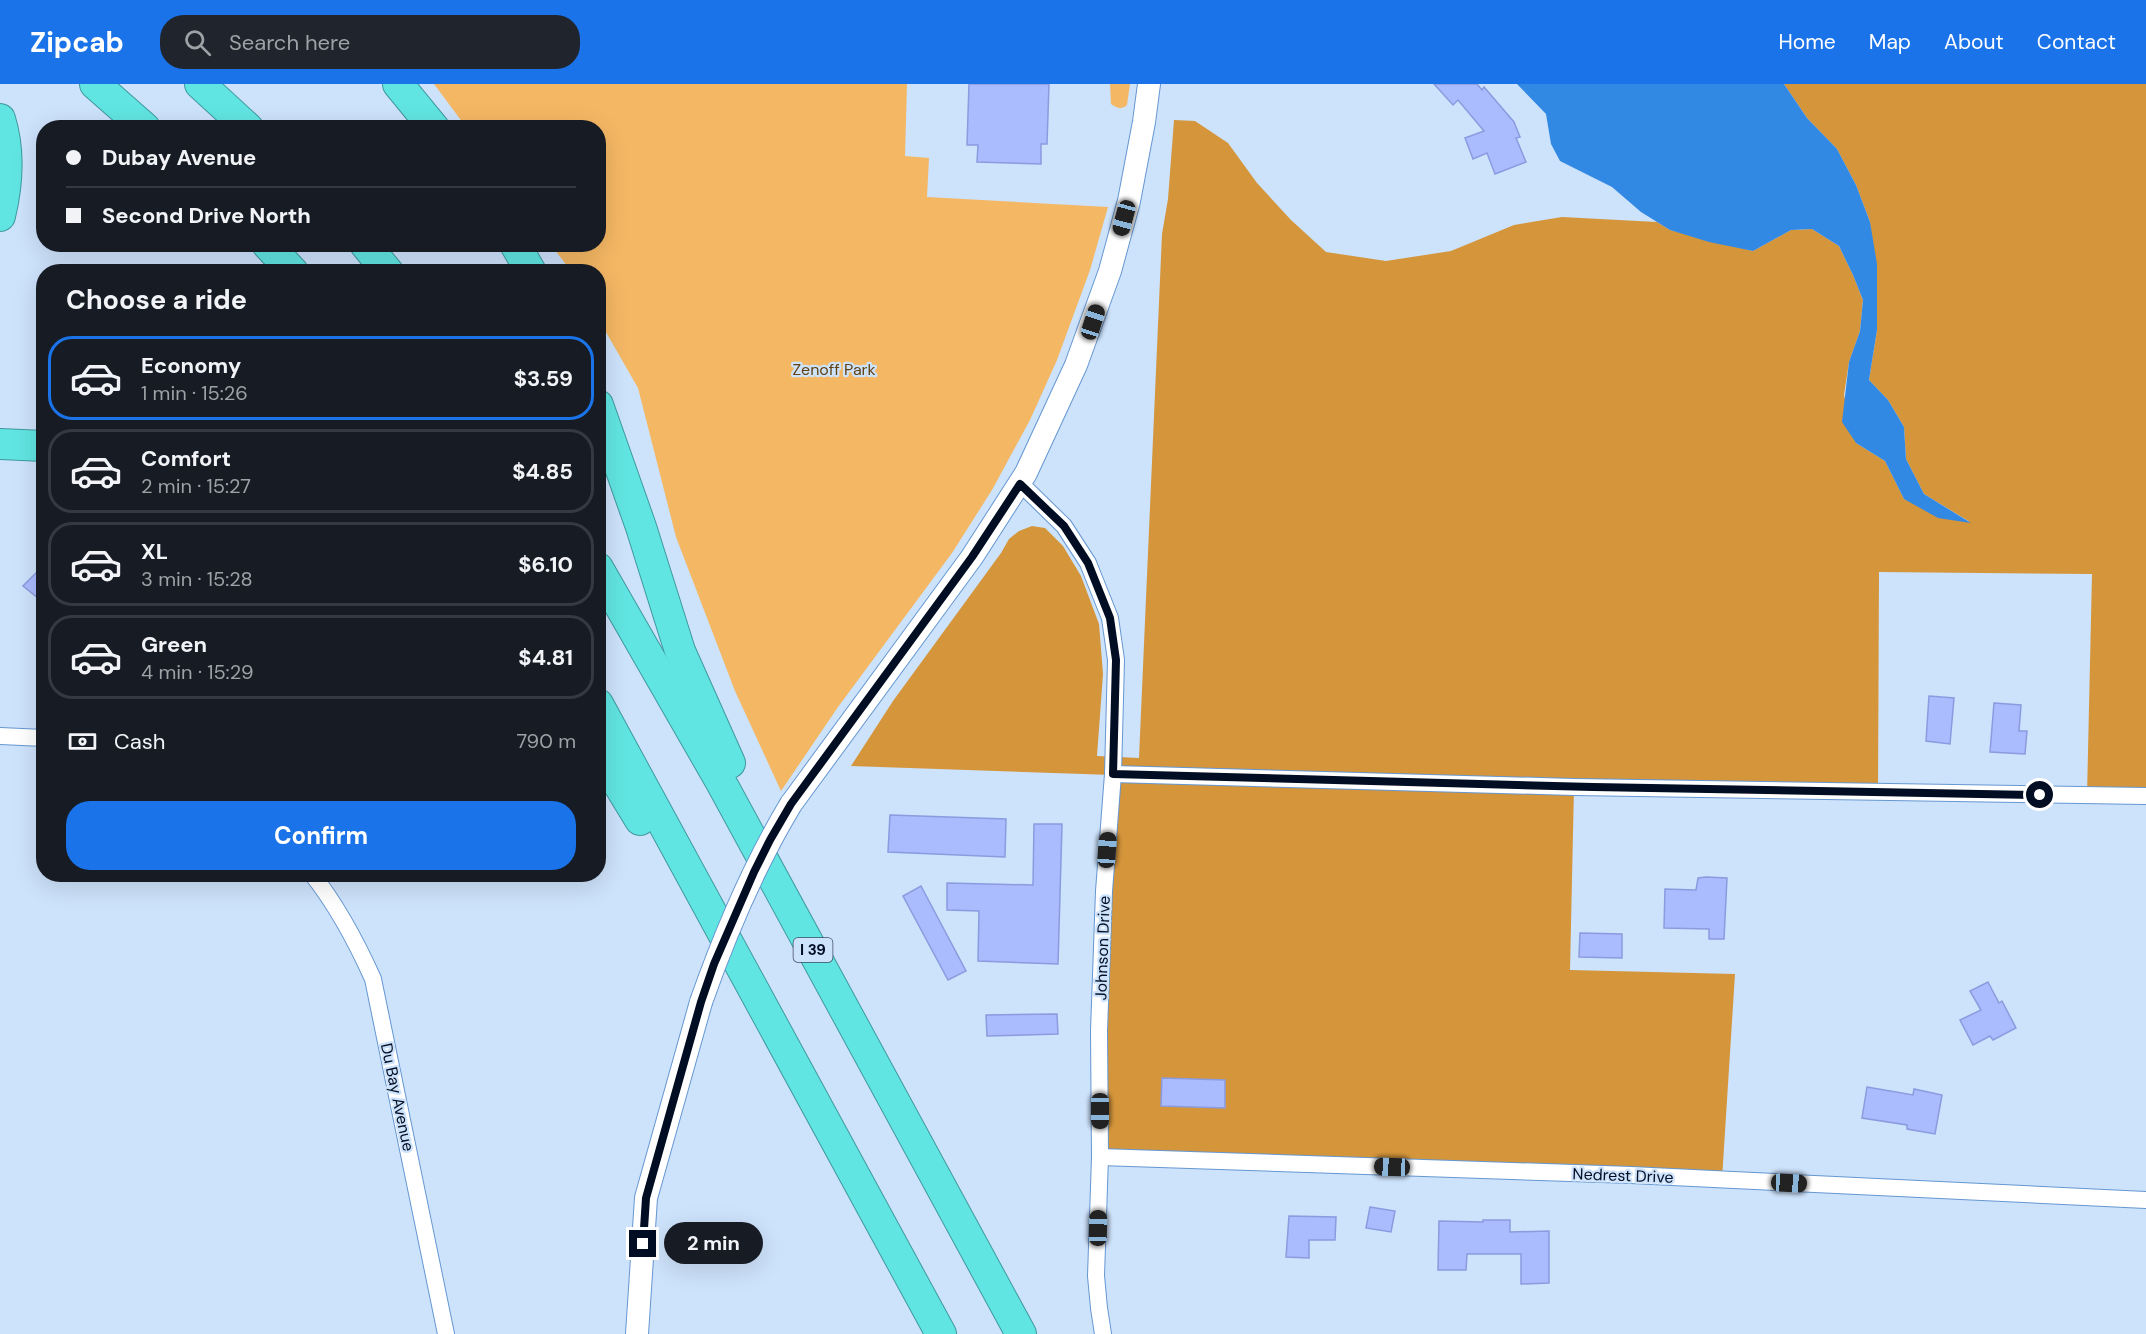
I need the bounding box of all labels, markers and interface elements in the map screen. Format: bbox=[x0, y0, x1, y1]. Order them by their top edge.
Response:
search box bbox=[160, 15, 580, 69]
text: Zipcab bbox=[30, 24, 124, 61]
icon: search bbox=[181, 26, 214, 59]
text: Search here bbox=[229, 28, 350, 57]
text: Home bbox=[1778, 28, 1836, 56]
text: Map bbox=[1869, 28, 1911, 56]
text: About bbox=[1944, 28, 2004, 56]
text: Contact bbox=[2037, 28, 2116, 56]
text: Dubay Avenue bbox=[102, 143, 256, 172]
car bbox=[1111, 198, 1137, 238]
text: Second Drive North bbox=[102, 201, 311, 230]
text: Choose a ride bbox=[66, 282, 247, 317]
car bbox=[1079, 302, 1107, 342]
icon: car bbox=[69, 351, 123, 405]
text: Economy bbox=[141, 351, 241, 380]
park label: Zenoff Park bbox=[792, 359, 876, 380]
text: $3.59 bbox=[514, 364, 573, 393]
text: 1 min · 15:26 bbox=[141, 380, 248, 406]
icon: car bbox=[69, 444, 123, 498]
text: Comfort bbox=[141, 444, 231, 473]
text: $4.85 bbox=[512, 457, 573, 486]
text: 2 min · 15:27 bbox=[141, 473, 251, 499]
icon: car bbox=[69, 537, 123, 591]
text: XL bbox=[141, 537, 168, 566]
text: $6.10 bbox=[518, 550, 573, 579]
text: 3 min · 15:28 bbox=[141, 566, 253, 592]
icon: car bbox=[69, 630, 123, 684]
text: Green bbox=[141, 630, 207, 659]
text: $4.81 bbox=[518, 643, 573, 672]
text: 4 min · 15:29 bbox=[141, 659, 254, 685]
icon: cash bbox=[66, 725, 99, 758]
text: Cash bbox=[114, 727, 165, 756]
text: 790 m bbox=[516, 728, 576, 754]
route start bbox=[2026, 781, 2053, 808]
button: Confirm bbox=[66, 801, 576, 870]
car bbox=[1097, 831, 1117, 869]
street label: Johnson Drive bbox=[1090, 895, 1115, 1001]
road number: I 39 bbox=[794, 938, 832, 962]
street label: Du Bay Avenue bbox=[376, 1041, 419, 1153]
car bbox=[1091, 1093, 1109, 1129]
car bbox=[1374, 1157, 1410, 1177]
street label: Nedrest Drive bbox=[1572, 1163, 1674, 1188]
car bbox=[1771, 1173, 1807, 1193]
car bbox=[1089, 1210, 1107, 1246]
callout: 2 min bbox=[664, 1223, 763, 1265]
route end bbox=[629, 1230, 656, 1257]
text: 2 min bbox=[687, 1230, 740, 1256]

